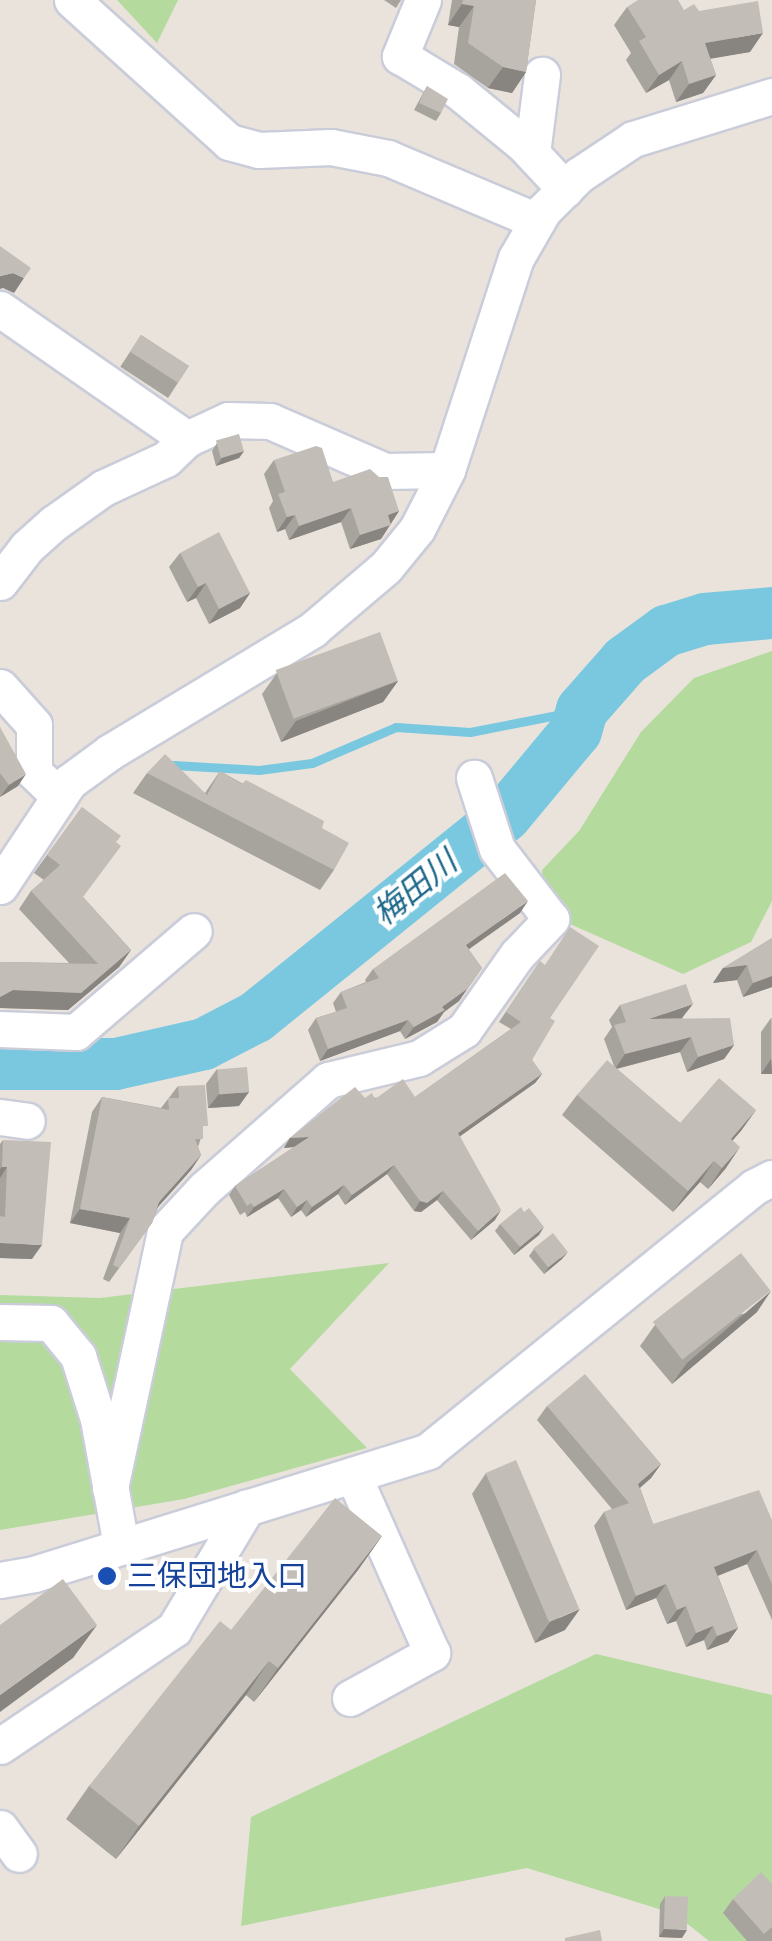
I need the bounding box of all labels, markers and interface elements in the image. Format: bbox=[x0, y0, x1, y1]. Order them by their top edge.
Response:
water label: 梅田川 bbox=[366, 843, 464, 933]
place label: 三保団地入口 bbox=[127, 1558, 307, 1594]
marker: 三保団地入口 bbox=[96, 1565, 118, 1587]

